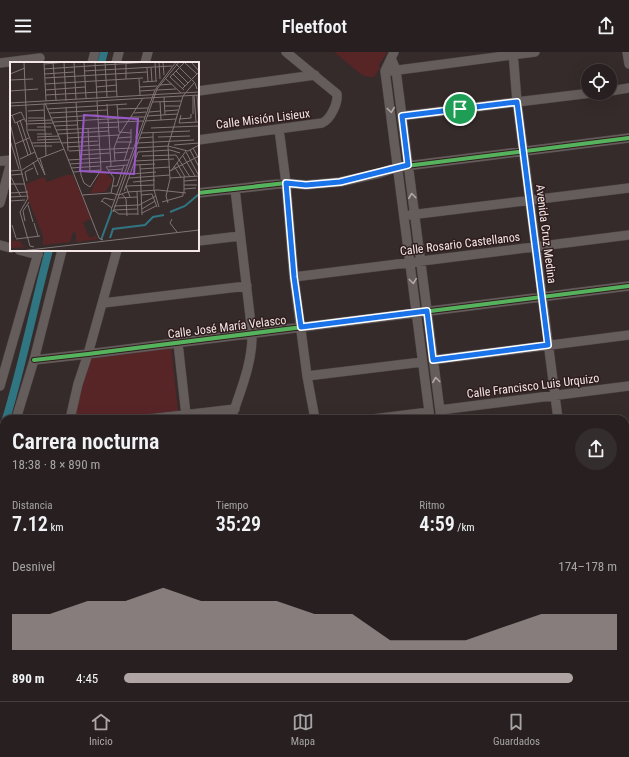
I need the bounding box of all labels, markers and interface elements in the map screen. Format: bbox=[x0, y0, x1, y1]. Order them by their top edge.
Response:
icon: menu bbox=[12, 15, 34, 37]
icon: share bbox=[595, 15, 617, 37]
text: Fleetfoot bbox=[282, 16, 347, 37]
inset map bbox=[10, 62, 199, 251]
map controls bbox=[581, 64, 617, 100]
button: locate bbox=[581, 64, 617, 100]
pin bbox=[443, 92, 477, 126]
icon: arrive bbox=[449, 98, 471, 120]
street label: Calle Misión Lisieux bbox=[215, 106, 311, 132]
one-way arrow bbox=[386, 107, 395, 113]
street label: Avenida Cruz Medina bbox=[533, 184, 559, 285]
one-way arrow bbox=[408, 193, 417, 199]
street label: Calle Rosario Castellanos bbox=[399, 230, 521, 258]
one-way arrow bbox=[408, 278, 417, 284]
street label: Calle José María Velasco bbox=[167, 313, 287, 341]
street label: Calle Francisco Luis Urquizo bbox=[466, 371, 600, 401]
one-way arrow bbox=[432, 377, 441, 383]
button: share bbox=[575, 428, 617, 470]
text: Carrera nocturna bbox=[12, 429, 159, 454]
text: 18:38 · 8 × 890 m bbox=[12, 457, 100, 472]
text: Distancia bbox=[12, 499, 53, 512]
text: Tiempo bbox=[216, 499, 248, 512]
text: Ritmo bbox=[419, 499, 445, 512]
text: 7.12 bbox=[12, 512, 48, 536]
text: 35:29 bbox=[216, 512, 261, 536]
text: 4:59 bbox=[419, 512, 455, 536]
text: km bbox=[48, 521, 64, 534]
text: /km bbox=[455, 521, 475, 534]
text: Desnivel bbox=[12, 559, 55, 574]
text: 174–178 m bbox=[558, 559, 617, 574]
text: 890 m bbox=[12, 671, 44, 686]
text: 4:45 bbox=[76, 671, 98, 686]
tab: Inicio bbox=[89, 711, 113, 748]
tab: Mapa bbox=[291, 711, 315, 748]
tab: Guardados bbox=[493, 711, 540, 748]

